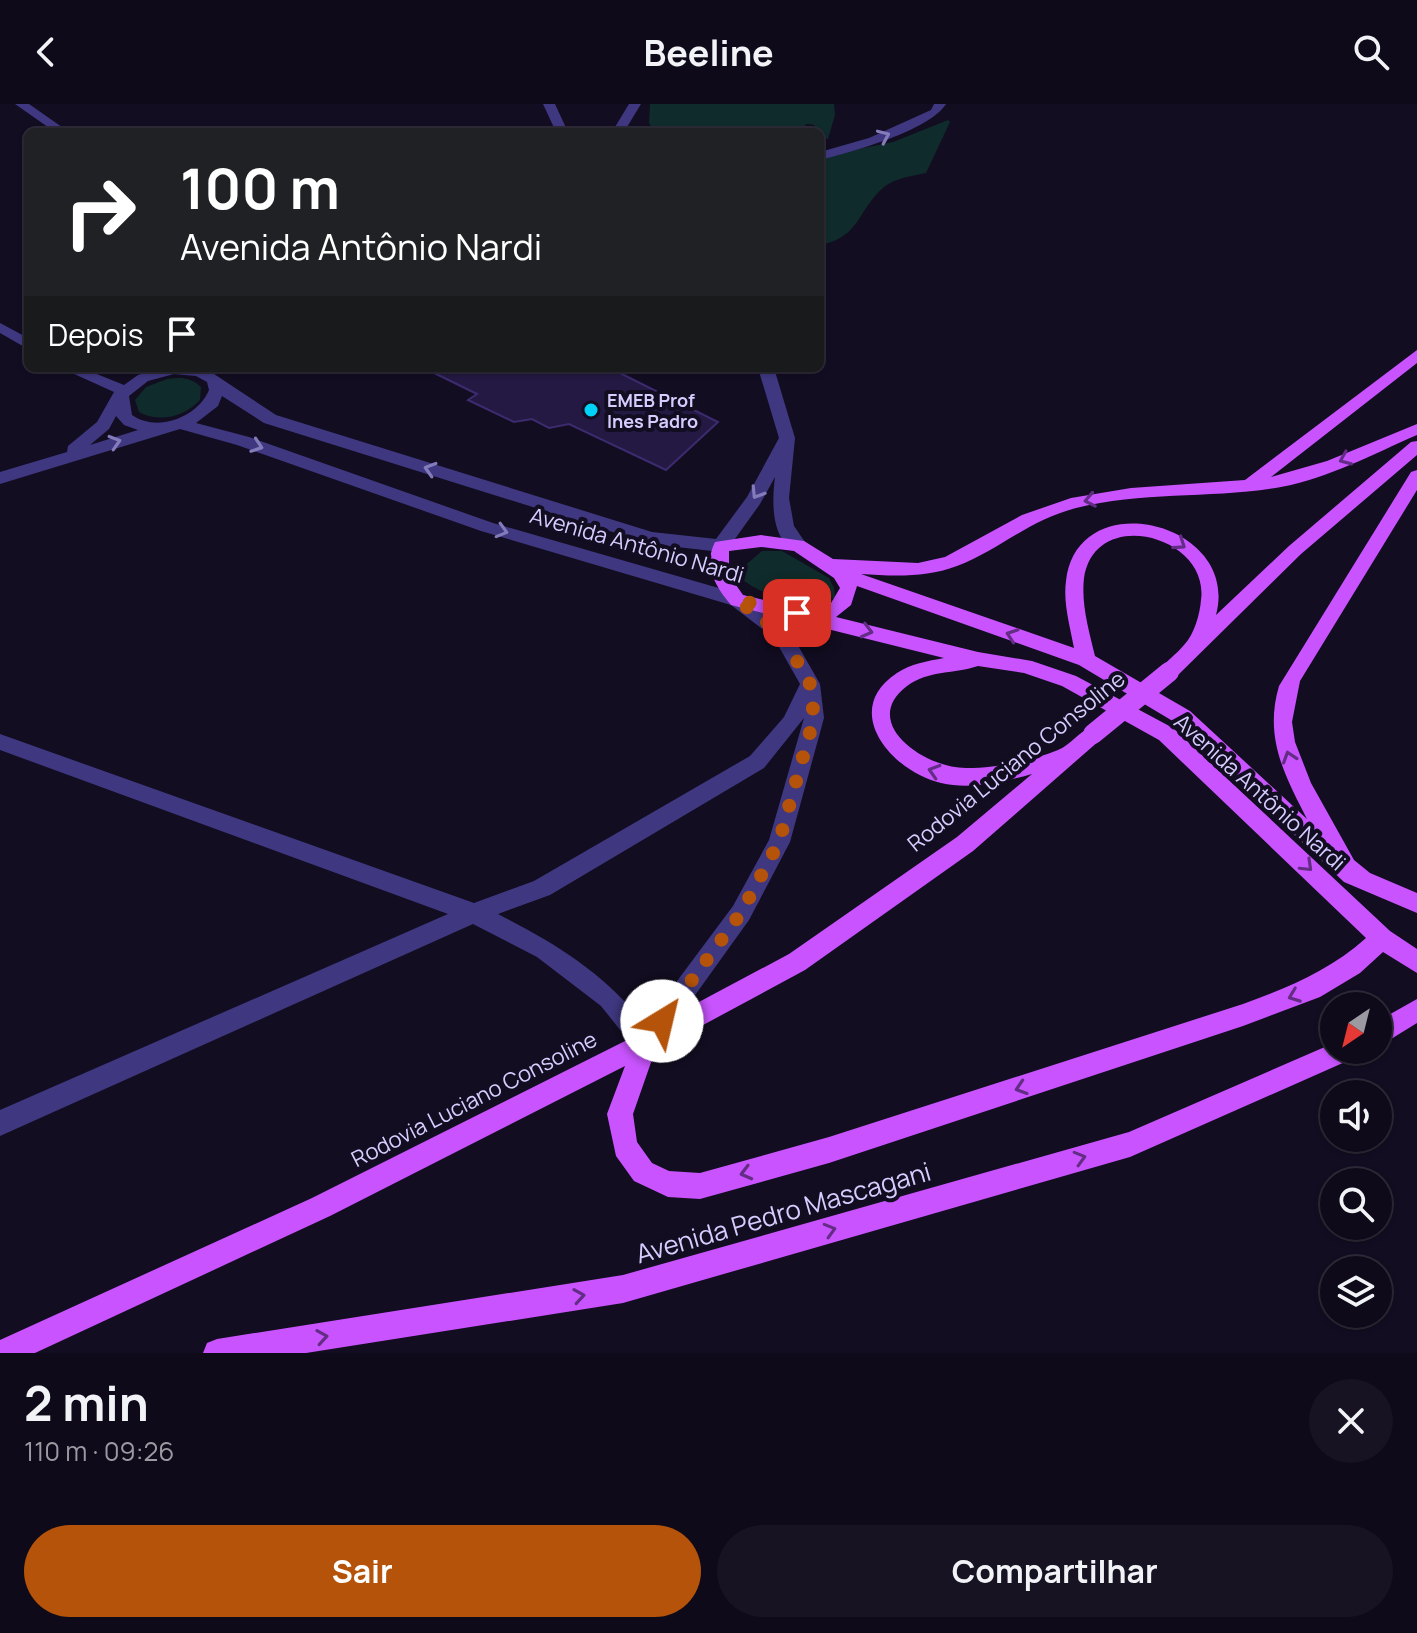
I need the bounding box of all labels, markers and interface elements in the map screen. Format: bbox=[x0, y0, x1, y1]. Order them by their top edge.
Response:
text: Beeline bbox=[643, 28, 774, 77]
icon: back bbox=[24, 30, 68, 74]
icon: search bbox=[1349, 30, 1393, 74]
one-way arrow bbox=[875, 130, 890, 146]
text: 100 m bbox=[180, 149, 340, 226]
icon: right bbox=[48, 160, 152, 264]
text: Avenida Antônio Nardi bbox=[180, 222, 542, 271]
icon: arrive bbox=[160, 312, 204, 356]
text: Depois bbox=[48, 314, 144, 355]
place label: EMEB Prof Ines Padro bbox=[607, 388, 698, 433]
marker: EMEB Prof Ines Padro bbox=[582, 401, 600, 419]
one-way arrow bbox=[108, 436, 122, 452]
one-way arrow bbox=[249, 436, 263, 453]
one-way arrow bbox=[1339, 449, 1353, 465]
one-way arrow bbox=[424, 462, 437, 478]
one-way arrow bbox=[752, 485, 767, 499]
one-way arrow bbox=[1083, 490, 1097, 507]
street label: Avenida Antônio Nardi bbox=[526, 500, 748, 590]
one-way arrow bbox=[495, 522, 509, 538]
one-way arrow bbox=[1172, 534, 1186, 549]
pin bbox=[763, 579, 831, 647]
icon: arrive bbox=[775, 591, 819, 635]
one-way arrow bbox=[860, 622, 873, 639]
one-way arrow bbox=[1006, 629, 1020, 645]
street label: Rodovia Luciano Consoline bbox=[901, 664, 1131, 858]
street label: Avenida Antônio Nardi bbox=[1168, 707, 1352, 877]
one-way arrow bbox=[1282, 751, 1298, 764]
one-way arrow bbox=[928, 764, 941, 780]
one-way arrow bbox=[1298, 857, 1312, 871]
position arrow bbox=[620, 979, 704, 1063]
one-way arrow bbox=[1288, 986, 1302, 1003]
north arrow bbox=[1320, 992, 1392, 1064]
map controls bbox=[1320, 992, 1392, 1328]
street label: Rodovia Luciano Consoline bbox=[346, 1024, 602, 1174]
one-way arrow bbox=[1015, 1078, 1029, 1094]
button: sound bbox=[1320, 1080, 1392, 1152]
one-way arrow bbox=[1072, 1151, 1086, 1168]
street label: Avenida Pedro Mascagani bbox=[631, 1153, 935, 1271]
one-way arrow bbox=[740, 1164, 754, 1180]
button: search bbox=[1320, 1168, 1392, 1240]
one-way arrow bbox=[822, 1223, 836, 1239]
button: layers bbox=[1320, 1256, 1392, 1328]
one-way arrow bbox=[572, 1288, 585, 1305]
one-way arrow bbox=[315, 1329, 329, 1346]
text: 2 min bbox=[24, 1370, 149, 1435]
button: close bbox=[1309, 1379, 1393, 1463]
text: 110 m · 09:26 bbox=[24, 1433, 174, 1469]
button: Sair bbox=[24, 1525, 701, 1617]
button: Compartilhar bbox=[717, 1525, 1393, 1617]

